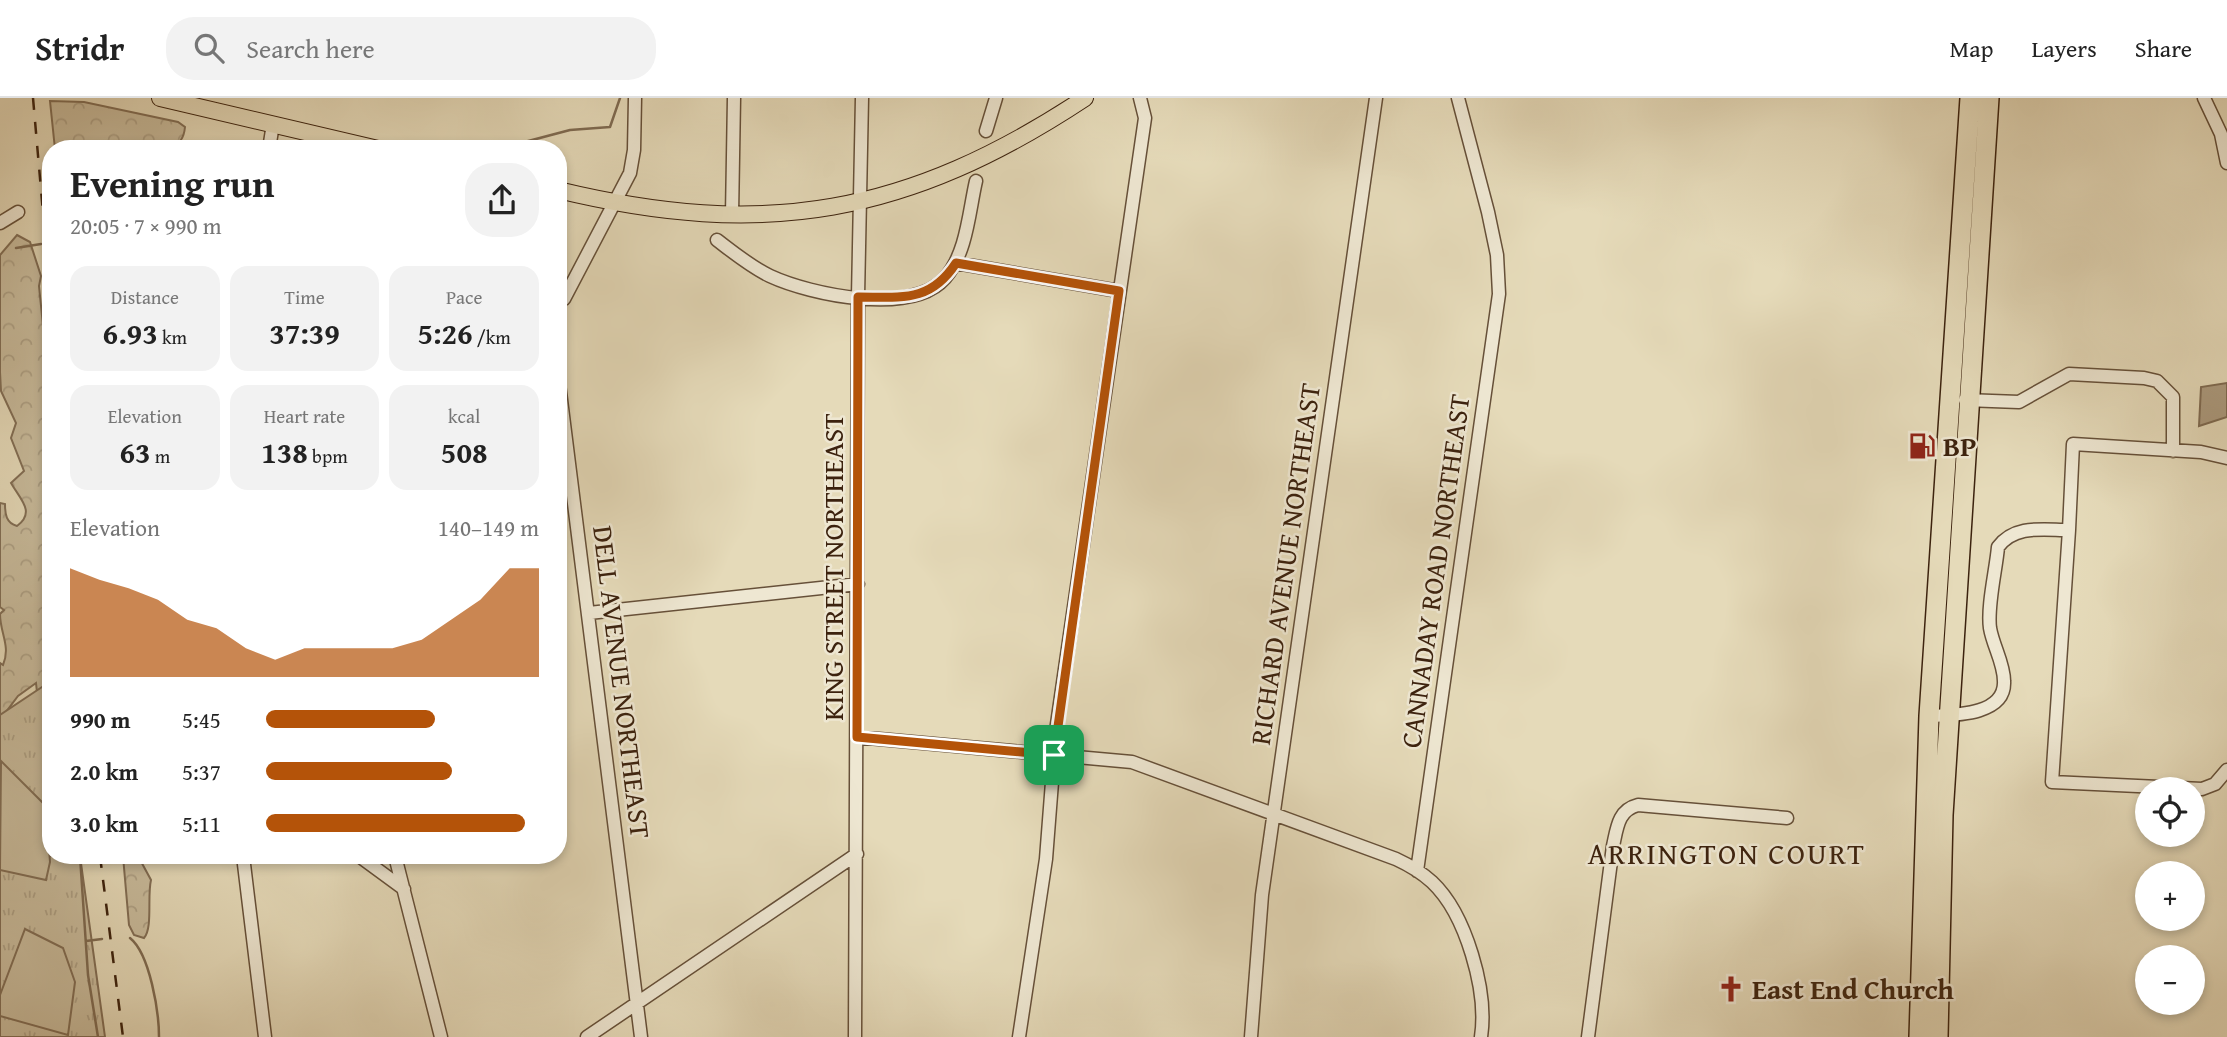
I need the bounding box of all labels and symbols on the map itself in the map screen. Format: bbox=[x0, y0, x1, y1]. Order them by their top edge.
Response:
street label: RICHARD AVENUE NORTHEAST bbox=[1239, 380, 1330, 747]
street label: CANNADAY ROAD NORTHEAST bbox=[1389, 391, 1480, 750]
street label: KING STREET NORTHEAST bbox=[812, 413, 853, 721]
place label: BP bbox=[1943, 425, 1977, 466]
fuel station icon: BP bbox=[1907, 431, 1937, 461]
street label: DELL AVENUE NORTHEAST bbox=[583, 523, 662, 841]
pin bbox=[1024, 725, 1084, 785]
district label: ARRINGTON COURT bbox=[1588, 831, 1866, 875]
place label: East End Church bbox=[1752, 968, 1954, 1009]
church icon: East End Church bbox=[1716, 974, 1746, 1004]

